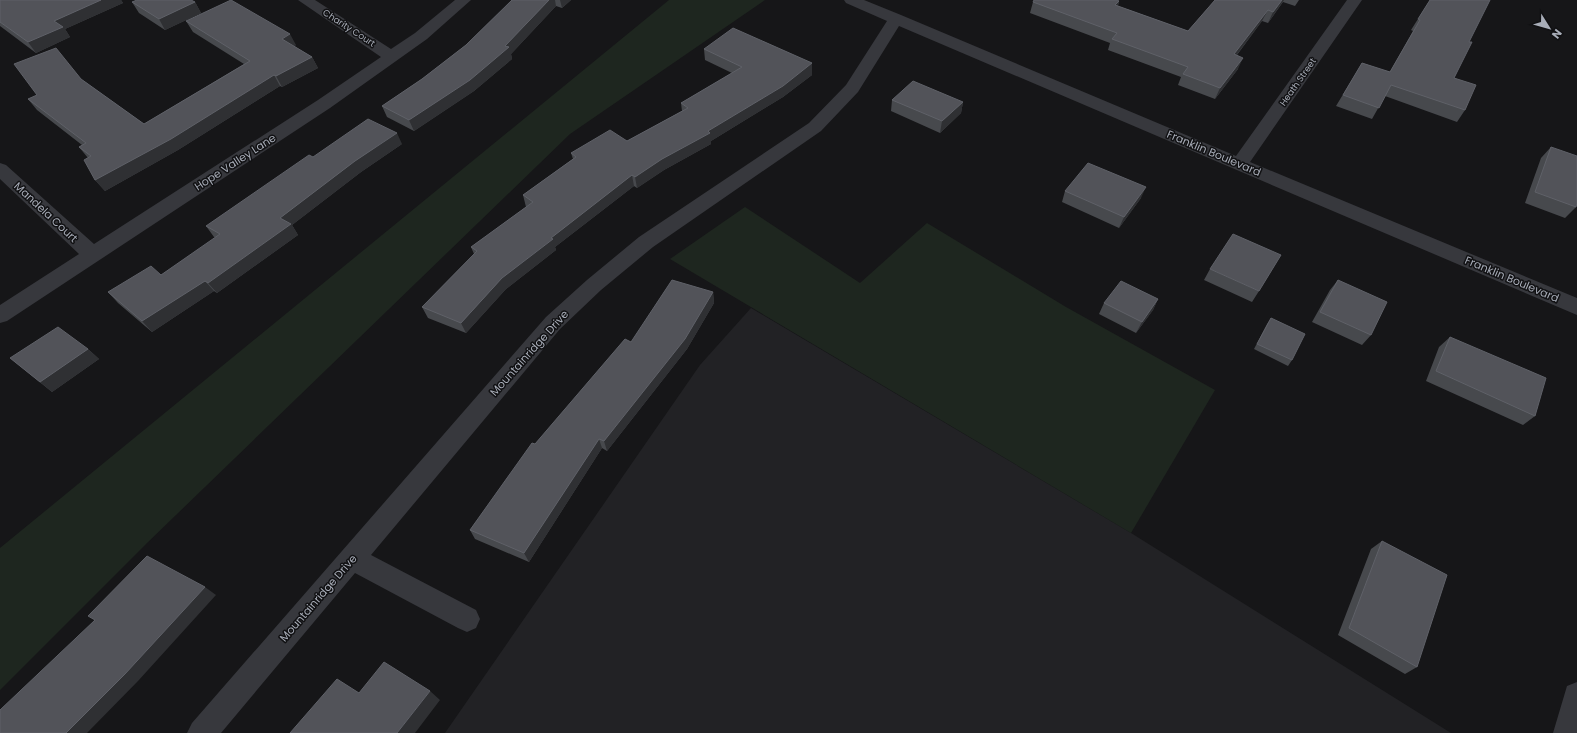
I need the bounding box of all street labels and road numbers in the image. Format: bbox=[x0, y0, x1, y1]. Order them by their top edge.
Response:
street label: Charity Court bbox=[320, 7, 378, 49]
street label: Heath Street bbox=[1277, 56, 1319, 108]
street label: Franklin Boulevard bbox=[1165, 126, 1263, 180]
street label: Hope Valley Lane bbox=[191, 130, 279, 194]
street label: Mandela Court bbox=[11, 178, 81, 246]
street label: Franklin Boulevard bbox=[1463, 252, 1561, 306]
street label: Mountainridge Drive bbox=[486, 306, 572, 400]
street label: Mountainridge Drive bbox=[276, 551, 360, 645]

